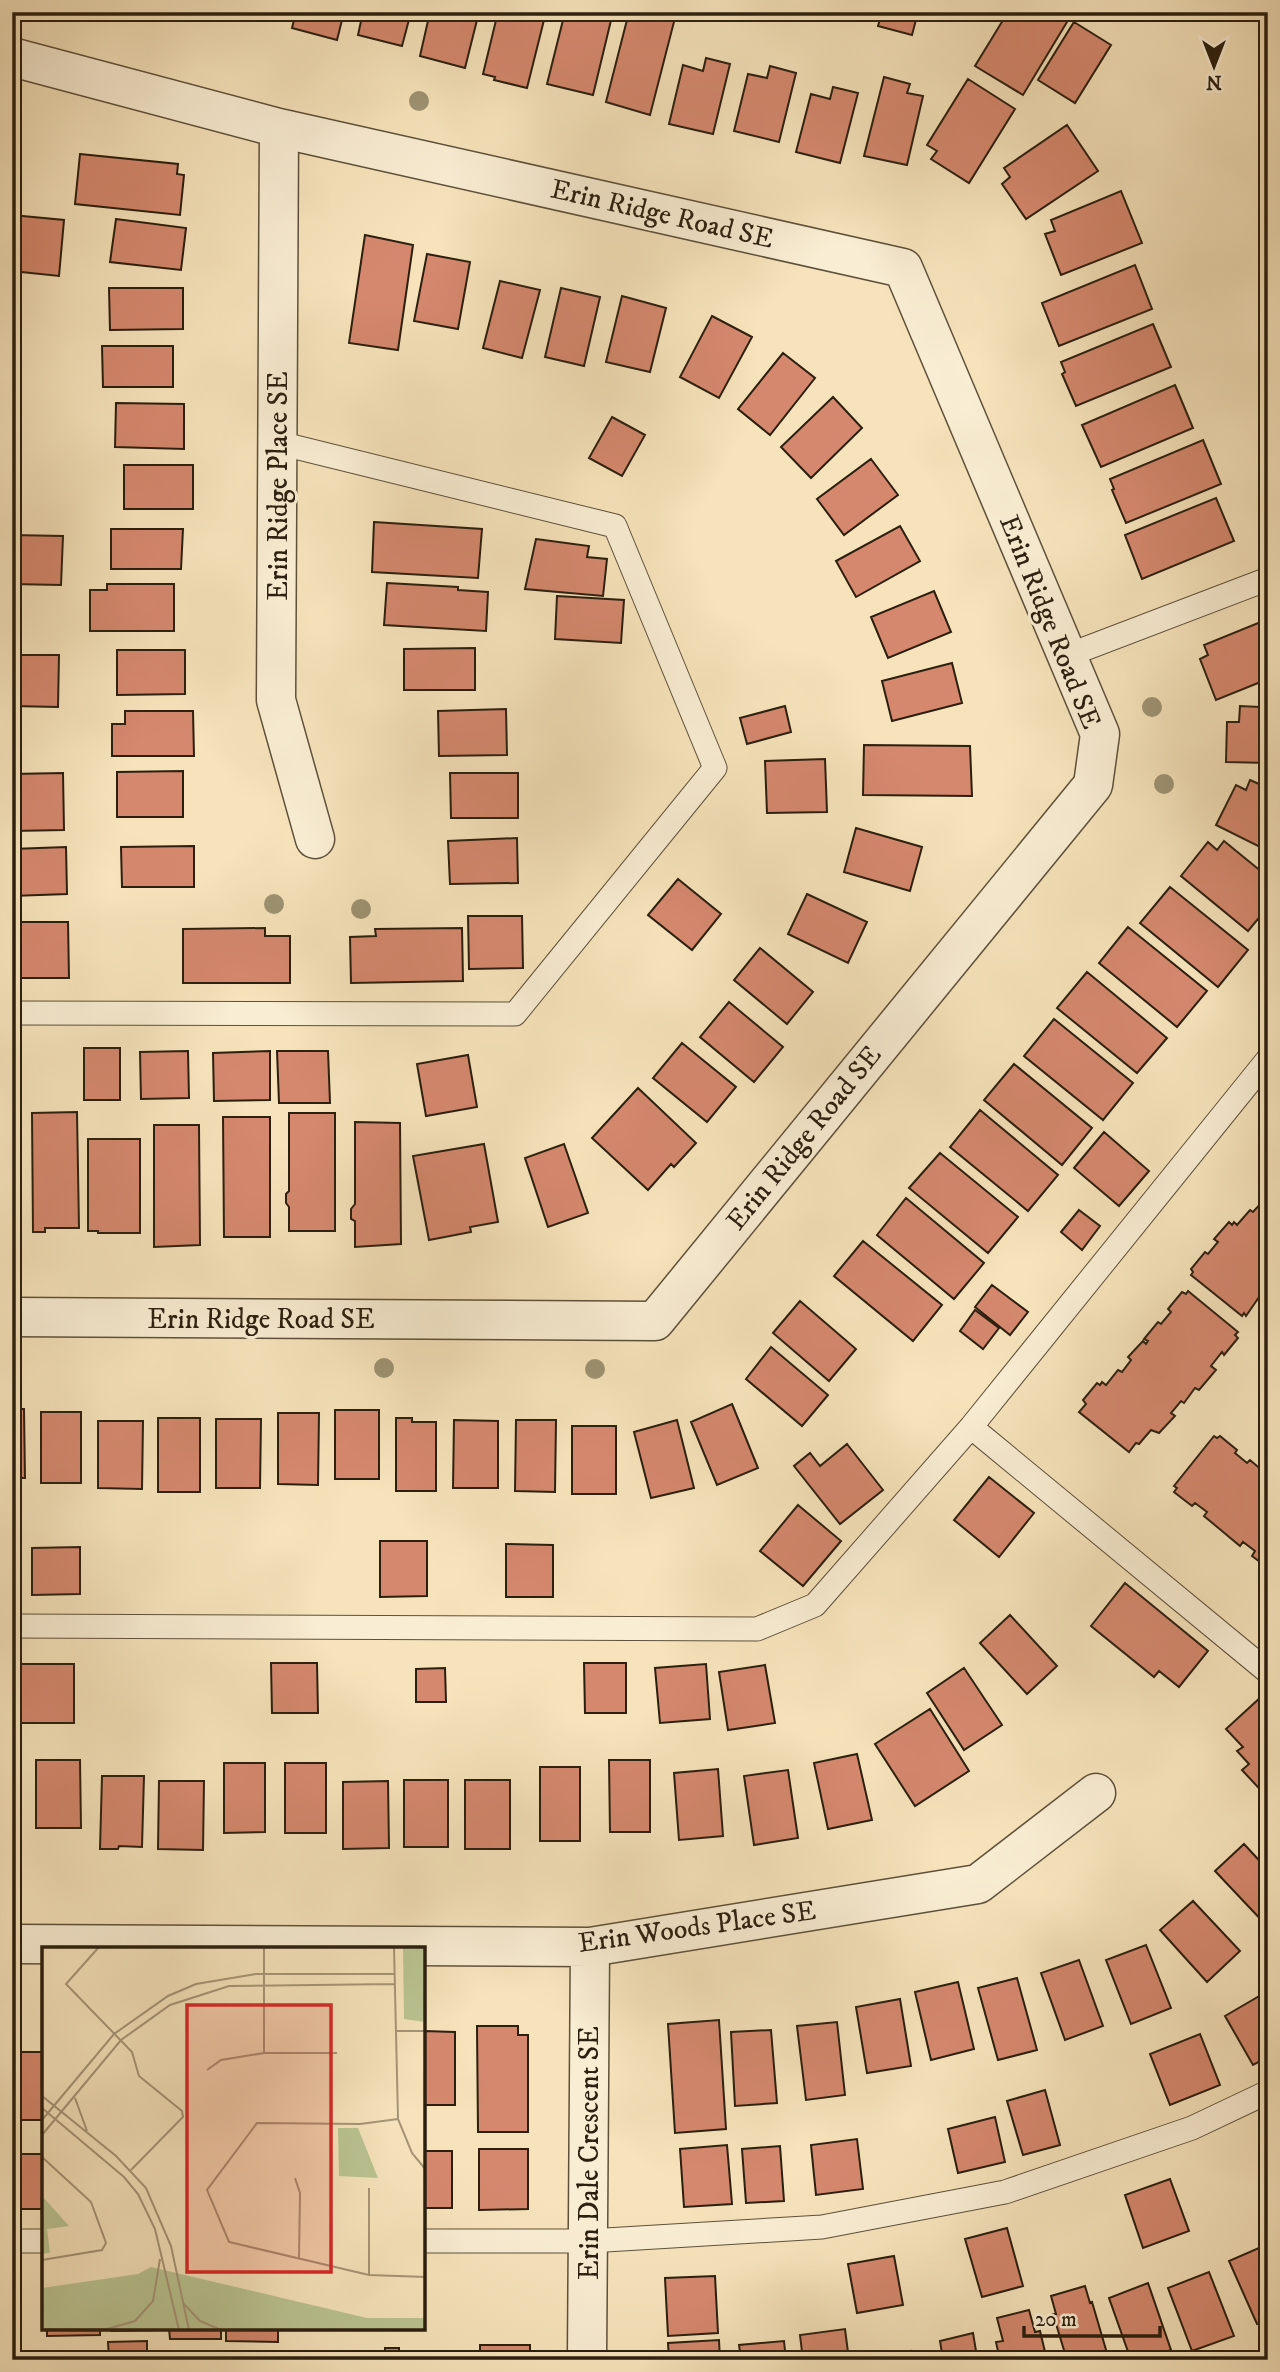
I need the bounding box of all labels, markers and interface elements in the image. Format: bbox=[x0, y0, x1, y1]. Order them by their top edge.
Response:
north arrow bbox=[1178, 32, 1248, 102]
text: N bbox=[1206, 70, 1222, 93]
street label: Erin Ridge Road SE bbox=[547, 171, 777, 257]
street label: Erin Ridge Place SE bbox=[261, 371, 296, 601]
street label: Erin Ridge Road SE bbox=[991, 510, 1109, 734]
street label: Erin Ridge Road SE bbox=[719, 1039, 889, 1237]
street label: Erin Ridge Road SE bbox=[147, 1302, 375, 1337]
street label: Erin Woods Place SE bbox=[576, 1893, 818, 1961]
inset map bbox=[42, 1947, 425, 2330]
street label: Erin Dale Crescent SE bbox=[572, 2026, 607, 2280]
scale bar bbox=[1024, 2295, 1161, 2339]
text: 20 m bbox=[1035, 2307, 1077, 2333]

